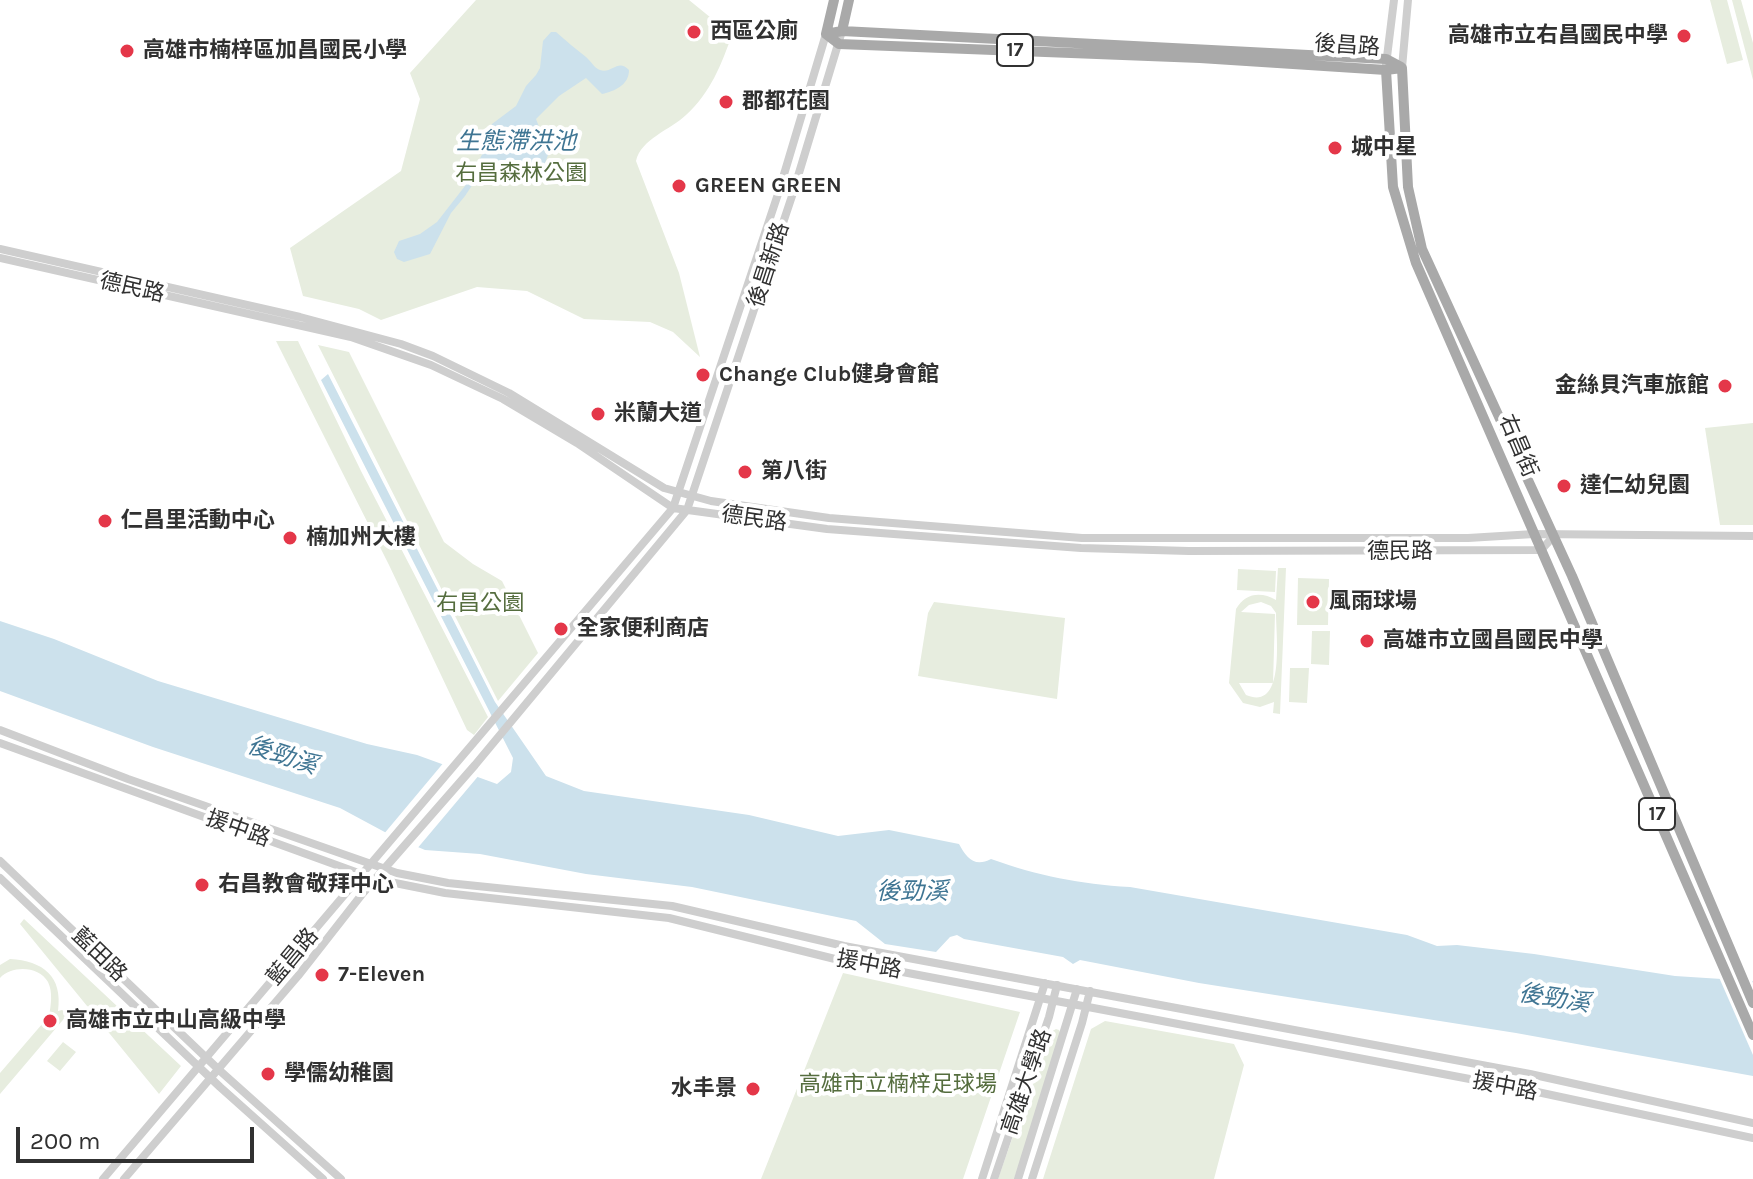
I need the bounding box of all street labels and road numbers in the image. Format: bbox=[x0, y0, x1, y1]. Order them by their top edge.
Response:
street label: 後昌路 bbox=[1313, 31, 1381, 61]
road number: 17 bbox=[997, 34, 1033, 66]
street label: 後昌新路 bbox=[743, 219, 795, 311]
street label: 德民路 bbox=[97, 268, 167, 308]
street label: 右昌街 bbox=[1493, 410, 1543, 482]
street label: 德民路 bbox=[719, 501, 789, 537]
street label: 德民路 bbox=[1367, 539, 1433, 565]
road number: 17 bbox=[1639, 798, 1675, 830]
street label: 援中路 bbox=[202, 805, 274, 853]
street label: 藍田路 bbox=[66, 923, 132, 987]
street label: 藍昌路 bbox=[262, 923, 324, 991]
street label: 援中路 bbox=[834, 946, 904, 984]
street label: 高雄大學路 bbox=[997, 1026, 1057, 1138]
street label: 援中路 bbox=[1470, 1068, 1540, 1106]

